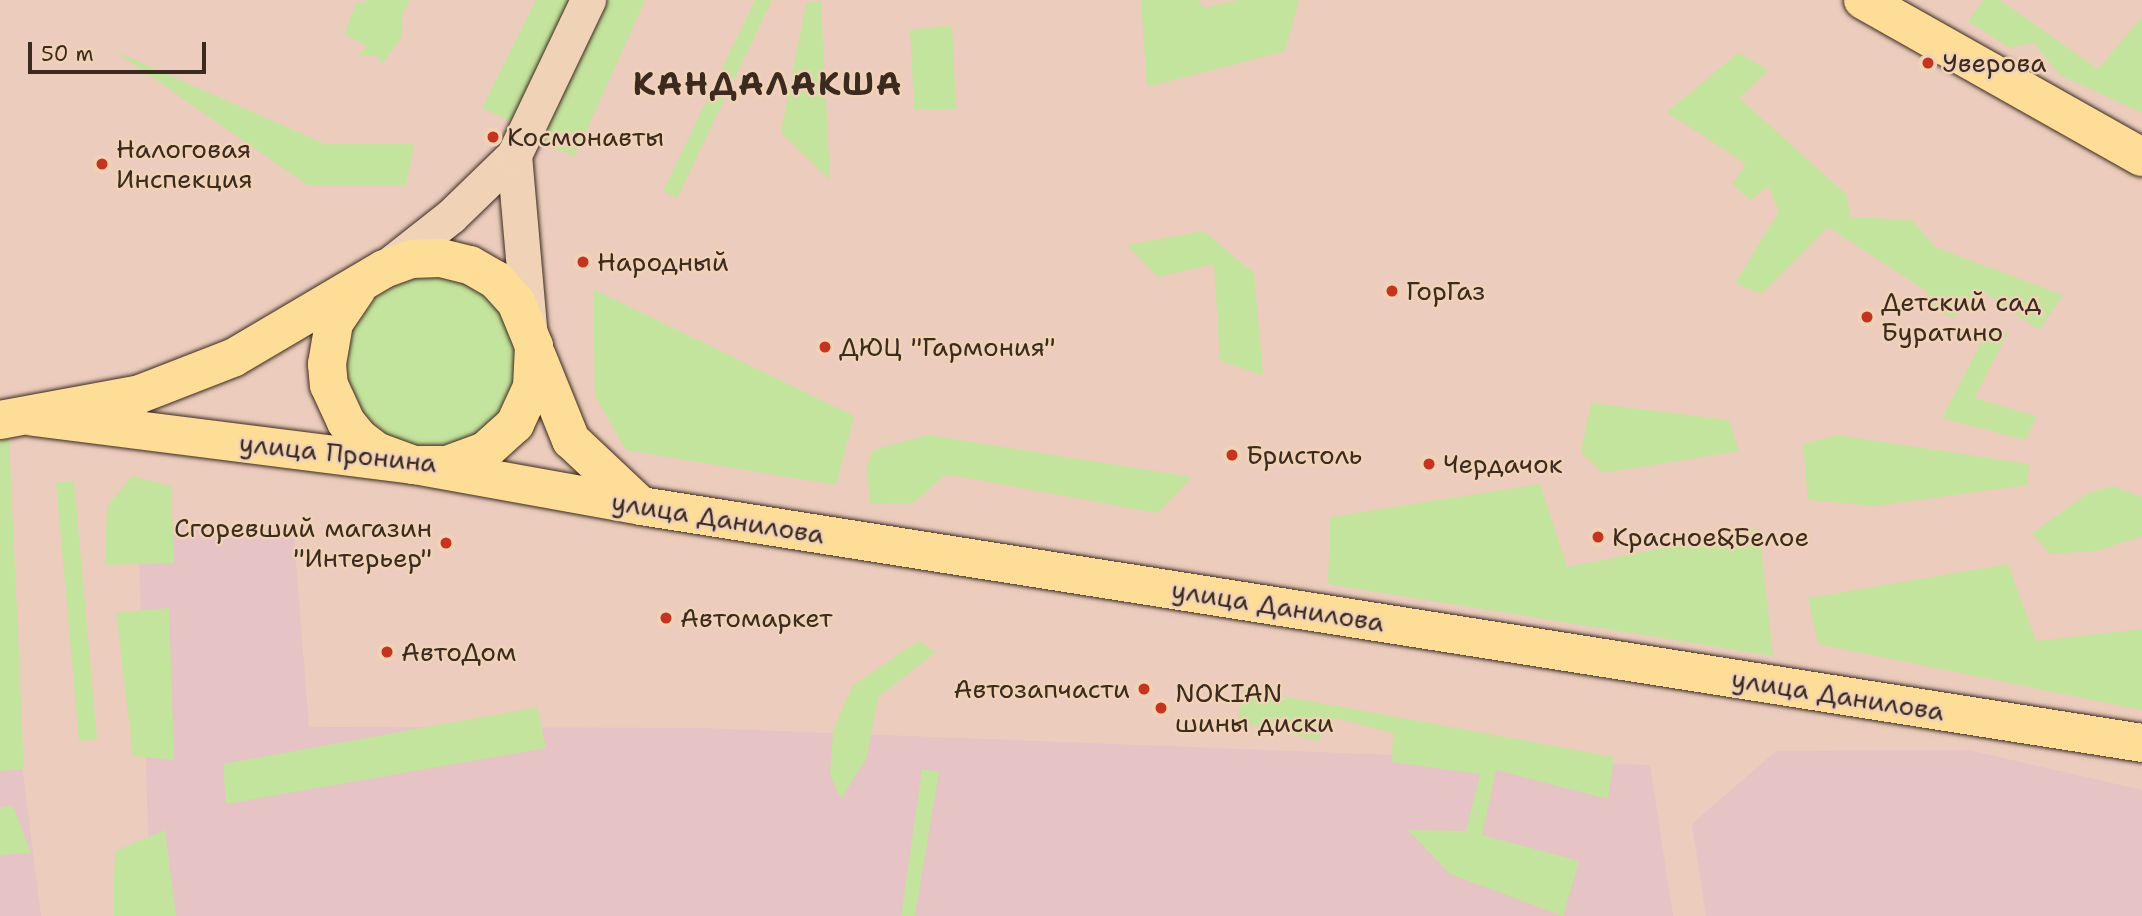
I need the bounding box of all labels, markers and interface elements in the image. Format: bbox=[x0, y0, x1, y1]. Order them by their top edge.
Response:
scale bar bbox=[32, 28, 210, 72]
text: 50 m bbox=[41, 40, 94, 68]
place label: Уверова bbox=[1942, 47, 2046, 79]
marker: Уверова bbox=[1920, 55, 1936, 71]
district label: КАНДАЛАКША bbox=[634, 64, 902, 104]
place label: Космонавты bbox=[507, 121, 664, 153]
marker: Космонавты bbox=[485, 129, 501, 145]
place label: Налоговая Инспекция bbox=[116, 133, 253, 194]
marker: Налоговая Инспекция bbox=[94, 156, 110, 172]
place label: Народный bbox=[597, 246, 729, 278]
marker: Народный bbox=[575, 254, 591, 270]
place label: ГорГаз bbox=[1406, 275, 1485, 307]
marker: ГорГаз bbox=[1384, 283, 1400, 299]
place label: Детский сад Буратино bbox=[1881, 286, 2041, 348]
marker: Детский сад Буратино bbox=[1859, 309, 1875, 325]
place label: ДЮЦ "Гармония" bbox=[839, 331, 1055, 363]
marker: ДЮЦ "Гармония" bbox=[817, 339, 833, 355]
street label: улица Пронина bbox=[238, 427, 438, 479]
place label: Бристоль bbox=[1246, 439, 1362, 471]
marker: Бристоль bbox=[1224, 447, 1240, 463]
place label: Чердачок bbox=[1443, 448, 1562, 480]
marker: Чердачок bbox=[1421, 456, 1437, 472]
street label: улица Данилова bbox=[609, 486, 827, 550]
place label: Сгоревший магазин "Интерьер" bbox=[174, 512, 432, 574]
place label: Красное&Белое bbox=[1612, 521, 1809, 553]
marker: Красное&Белое bbox=[1590, 529, 1606, 545]
marker: Сгоревший магазин "Интерьер" bbox=[438, 535, 454, 551]
street label: улица Данилова bbox=[1169, 574, 1387, 638]
place label: Автомаркет bbox=[680, 602, 832, 634]
marker: Автомаркет bbox=[658, 610, 674, 626]
place label: АвтоДом bbox=[401, 636, 516, 668]
marker: АвтоДом bbox=[379, 644, 395, 660]
street label: улица Данилова bbox=[1729, 663, 1947, 727]
place label: Автозапчасти bbox=[953, 673, 1130, 705]
place label: NOKIAN шины диски bbox=[1175, 677, 1334, 738]
marker: Автозапчасти bbox=[1136, 681, 1152, 697]
marker: NOKIAN шины диски bbox=[1153, 700, 1169, 716]

